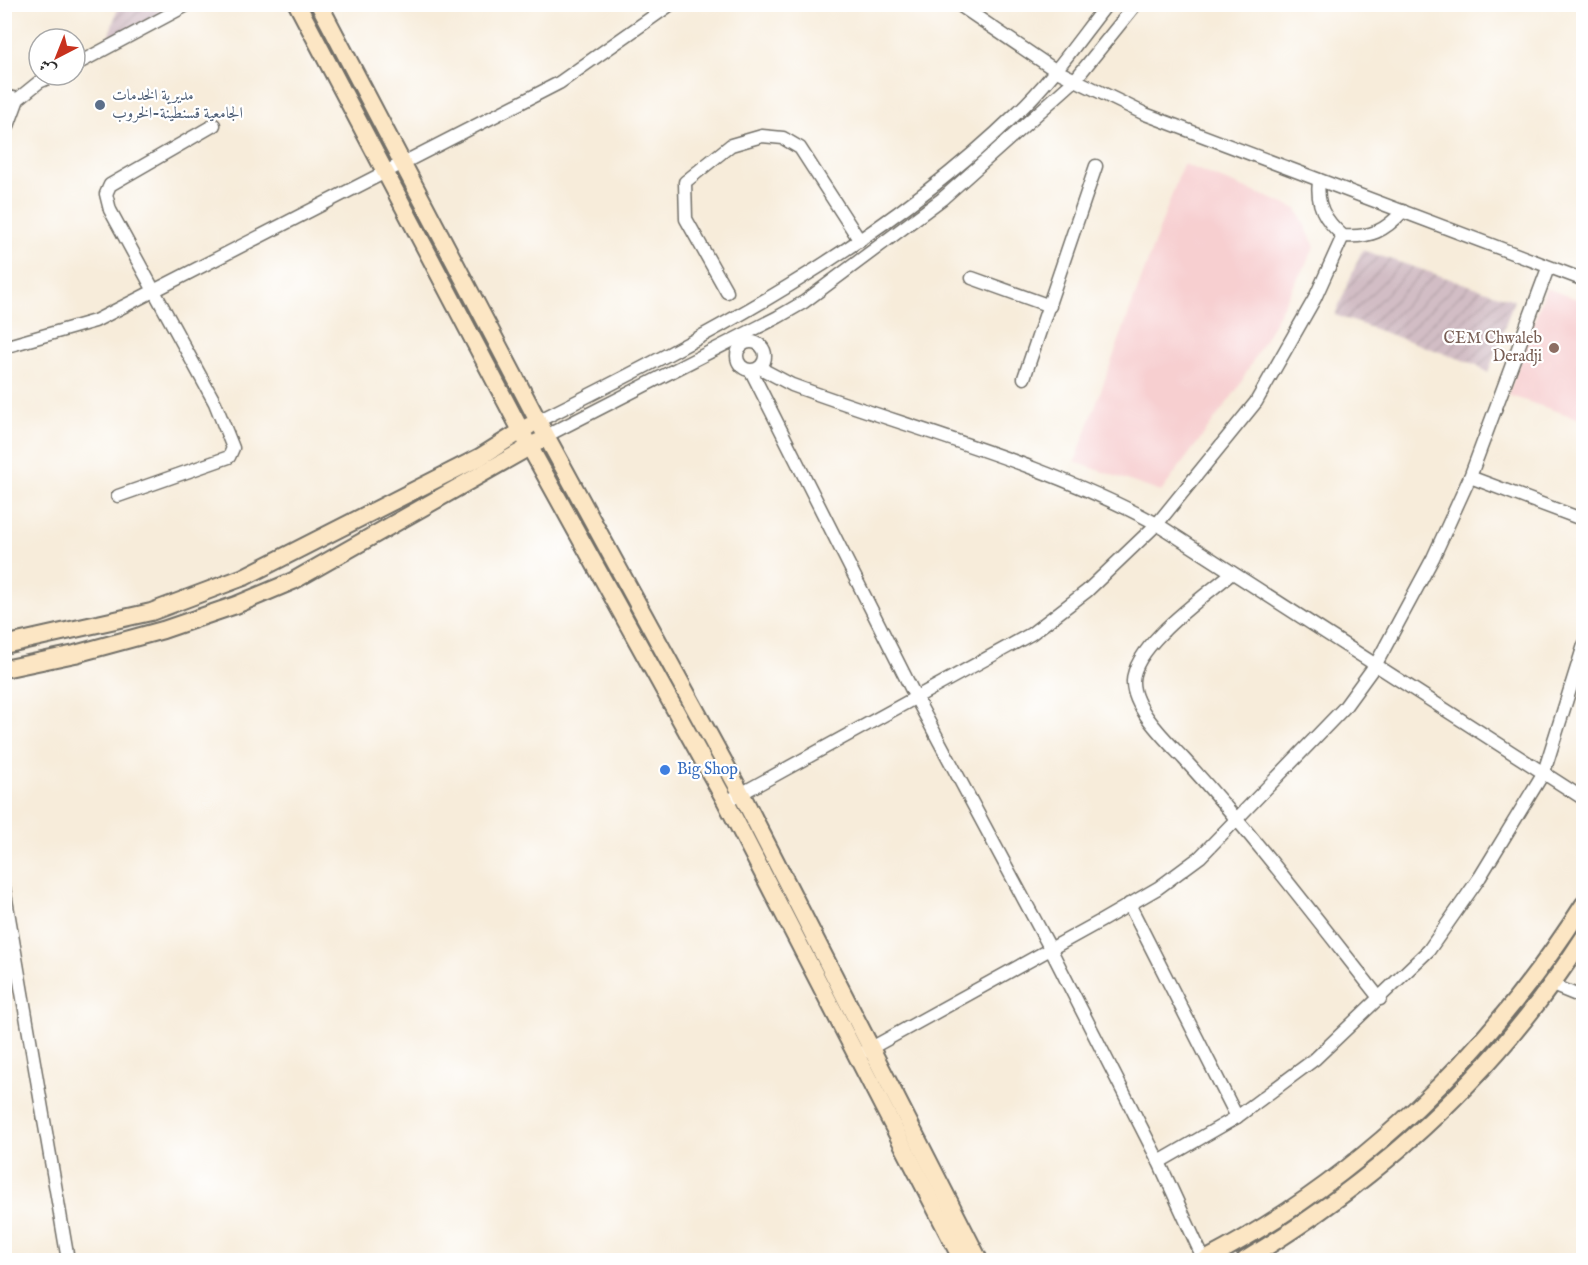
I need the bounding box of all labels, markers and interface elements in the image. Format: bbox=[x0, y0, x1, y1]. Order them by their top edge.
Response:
north arrow bbox=[27, 27, 87, 87]
text: ش bbox=[36, 54, 61, 79]
place label: مديرية الخدمات الجامعية قسنطينة-الخروب bbox=[112, 86, 243, 124]
marker: مديرية الخدمات الجامعية قسنطينة-الخروب bbox=[93, 98, 107, 112]
place label: CEM Chwaleb Deradji bbox=[1444, 329, 1542, 367]
marker: CEM Chwaleb Deradji bbox=[1547, 341, 1561, 355]
place label: Big Shop bbox=[677, 760, 738, 780]
marker: Big Shop bbox=[658, 763, 672, 777]

